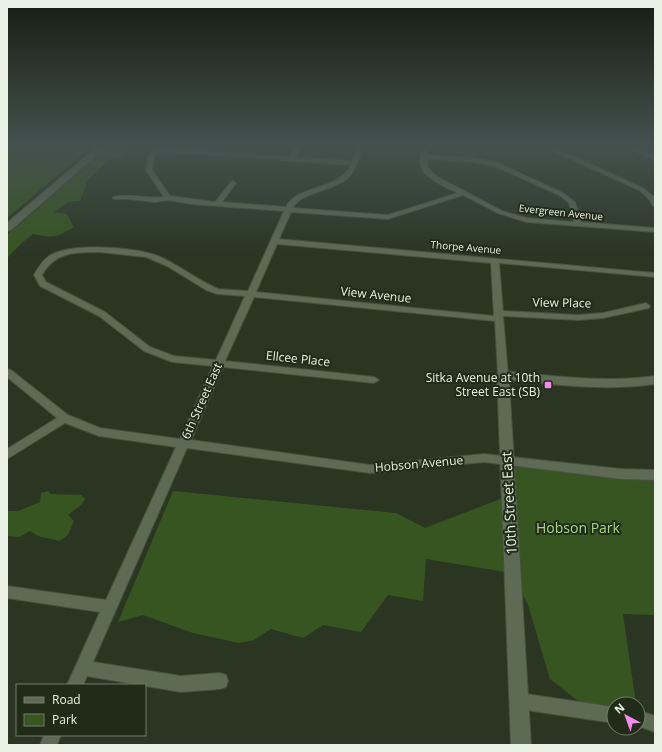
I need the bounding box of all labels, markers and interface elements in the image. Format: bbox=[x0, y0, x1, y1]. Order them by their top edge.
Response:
street label: Evergreen Avenue bbox=[518, 201, 604, 223]
street label: Thorpe Avenue bbox=[430, 237, 502, 257]
street label: View Avenue bbox=[340, 282, 413, 307]
street label: View Place bbox=[532, 293, 592, 312]
street label: Ellcee Place bbox=[265, 347, 331, 370]
street label: 6th Street East bbox=[177, 360, 226, 442]
place label: Sitka Avenue at 10th Street East (SB) bbox=[426, 369, 540, 400]
marker: Sitka Avenue at 10th Street East (SB) bbox=[543, 380, 553, 390]
street label: Hobson Avenue bbox=[374, 451, 464, 476]
street label: 10th Street East bbox=[496, 451, 521, 555]
park label: Hobson Park bbox=[536, 518, 621, 537]
legend bbox=[16, 684, 146, 736]
text: Road bbox=[52, 691, 81, 708]
north arrow bbox=[606, 696, 646, 736]
text: N bbox=[611, 699, 627, 717]
text: Park bbox=[52, 711, 78, 728]

